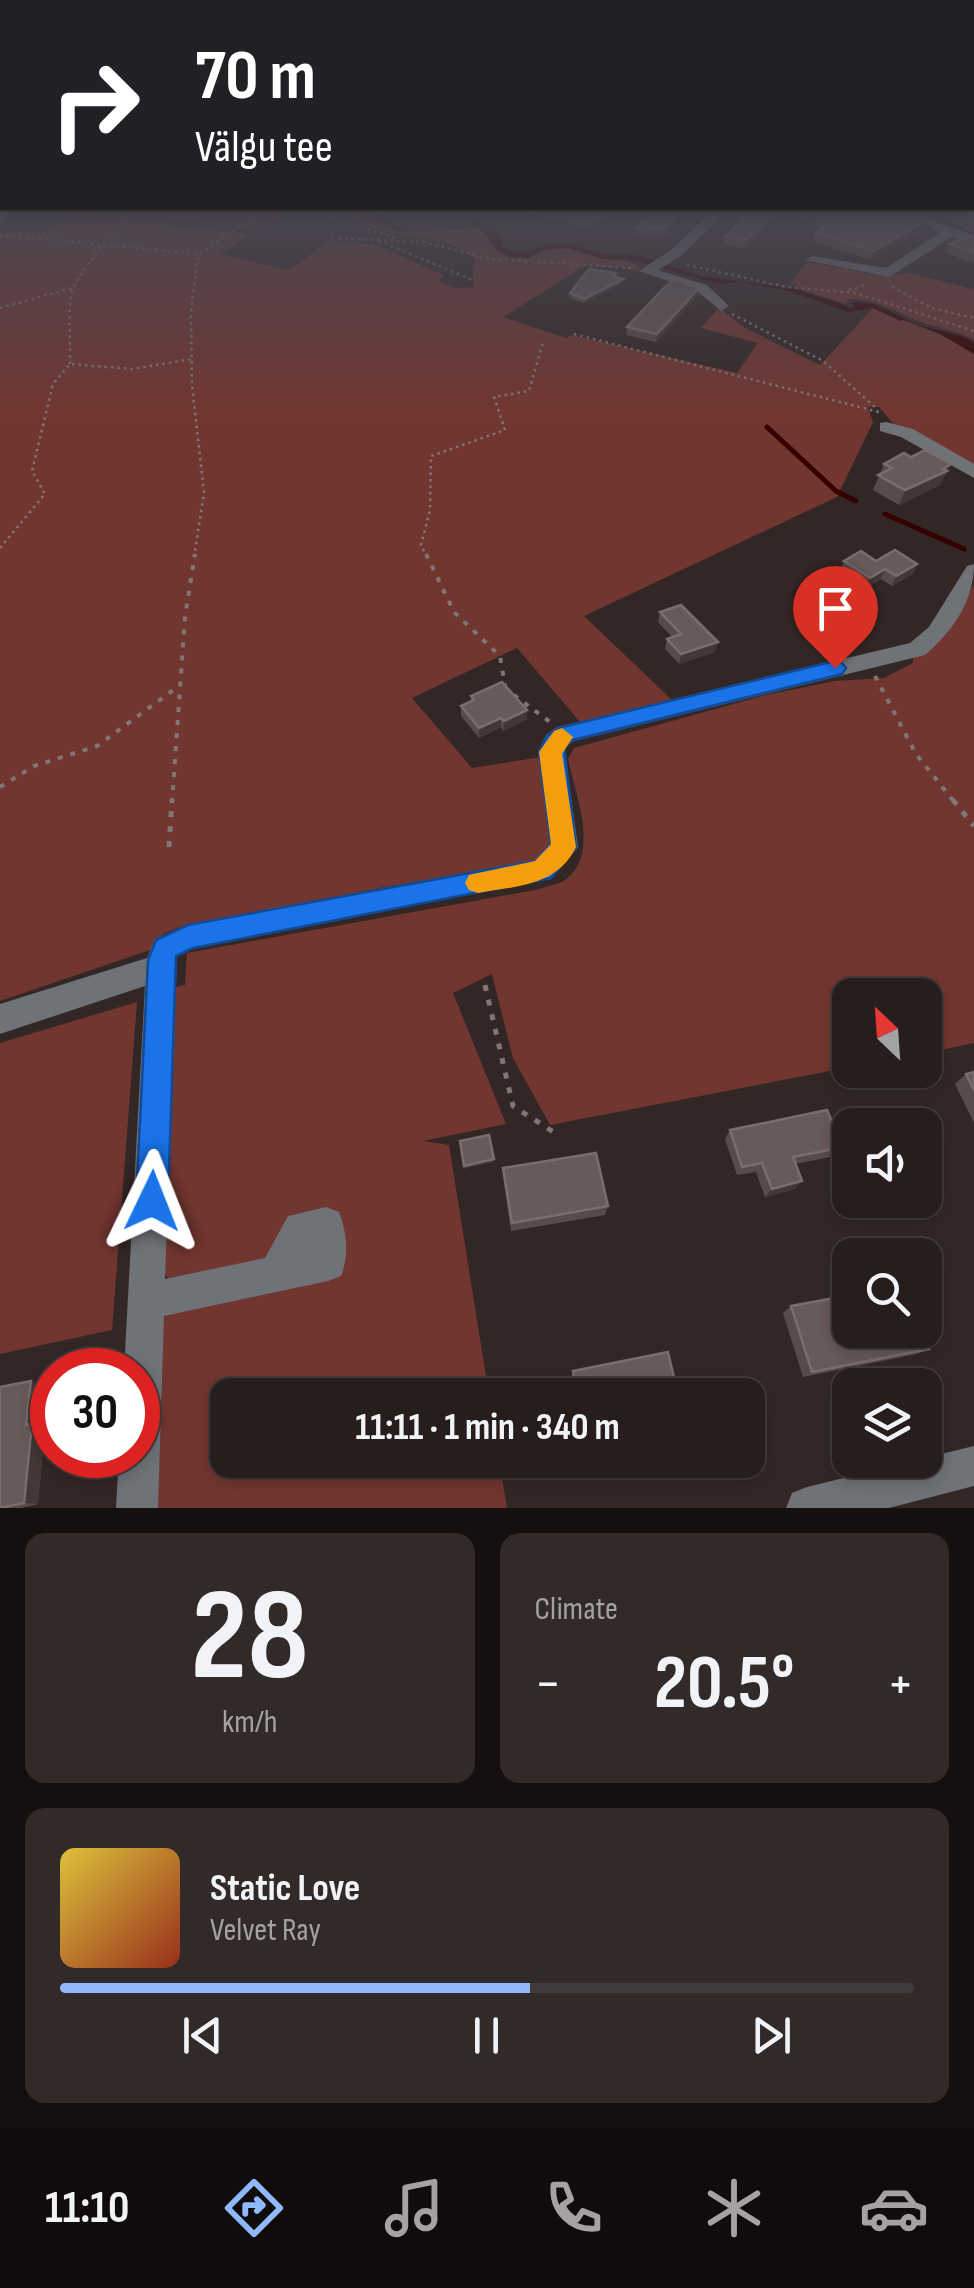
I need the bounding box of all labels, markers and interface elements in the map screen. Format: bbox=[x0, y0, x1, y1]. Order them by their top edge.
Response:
text: 70 m bbox=[195, 35, 316, 119]
icon: right bbox=[30, 40, 160, 170]
text: Välgu tee bbox=[195, 120, 333, 175]
pin bbox=[793, 566, 878, 669]
icon: arrive bbox=[808, 581, 863, 636]
north arrow bbox=[832, 978, 942, 1088]
map controls bbox=[832, 978, 942, 1478]
button: sound bbox=[832, 1108, 942, 1218]
position arrow bbox=[100, 1149, 204, 1253]
button: search bbox=[832, 1238, 942, 1348]
speed limit sign: 30 bbox=[30, 1348, 160, 1478]
button: layers bbox=[832, 1368, 942, 1478]
text: 11:11 · 1 min · 340 m bbox=[355, 1405, 620, 1450]
text: 28 bbox=[191, 1560, 309, 1716]
text: Climate bbox=[535, 1590, 618, 1629]
text: 20.5° bbox=[654, 1639, 794, 1730]
text: − bbox=[535, 1651, 561, 1718]
text: + bbox=[887, 1651, 914, 1718]
text: km/h bbox=[222, 1703, 277, 1742]
text: Static Love bbox=[210, 1866, 360, 1911]
text: Velvet Ray bbox=[210, 1911, 321, 1950]
icon: previous bbox=[175, 2008, 230, 2063]
icon: pause bbox=[459, 2008, 514, 2063]
icon: next bbox=[744, 2008, 799, 2063]
icon: directions bbox=[219, 2173, 289, 2243]
icon: music bbox=[379, 2173, 449, 2243]
icon: phone bbox=[539, 2173, 609, 2243]
icon: climate bbox=[699, 2173, 769, 2243]
icon: car bbox=[859, 2173, 929, 2243]
text: 11:10 bbox=[45, 2181, 129, 2236]

